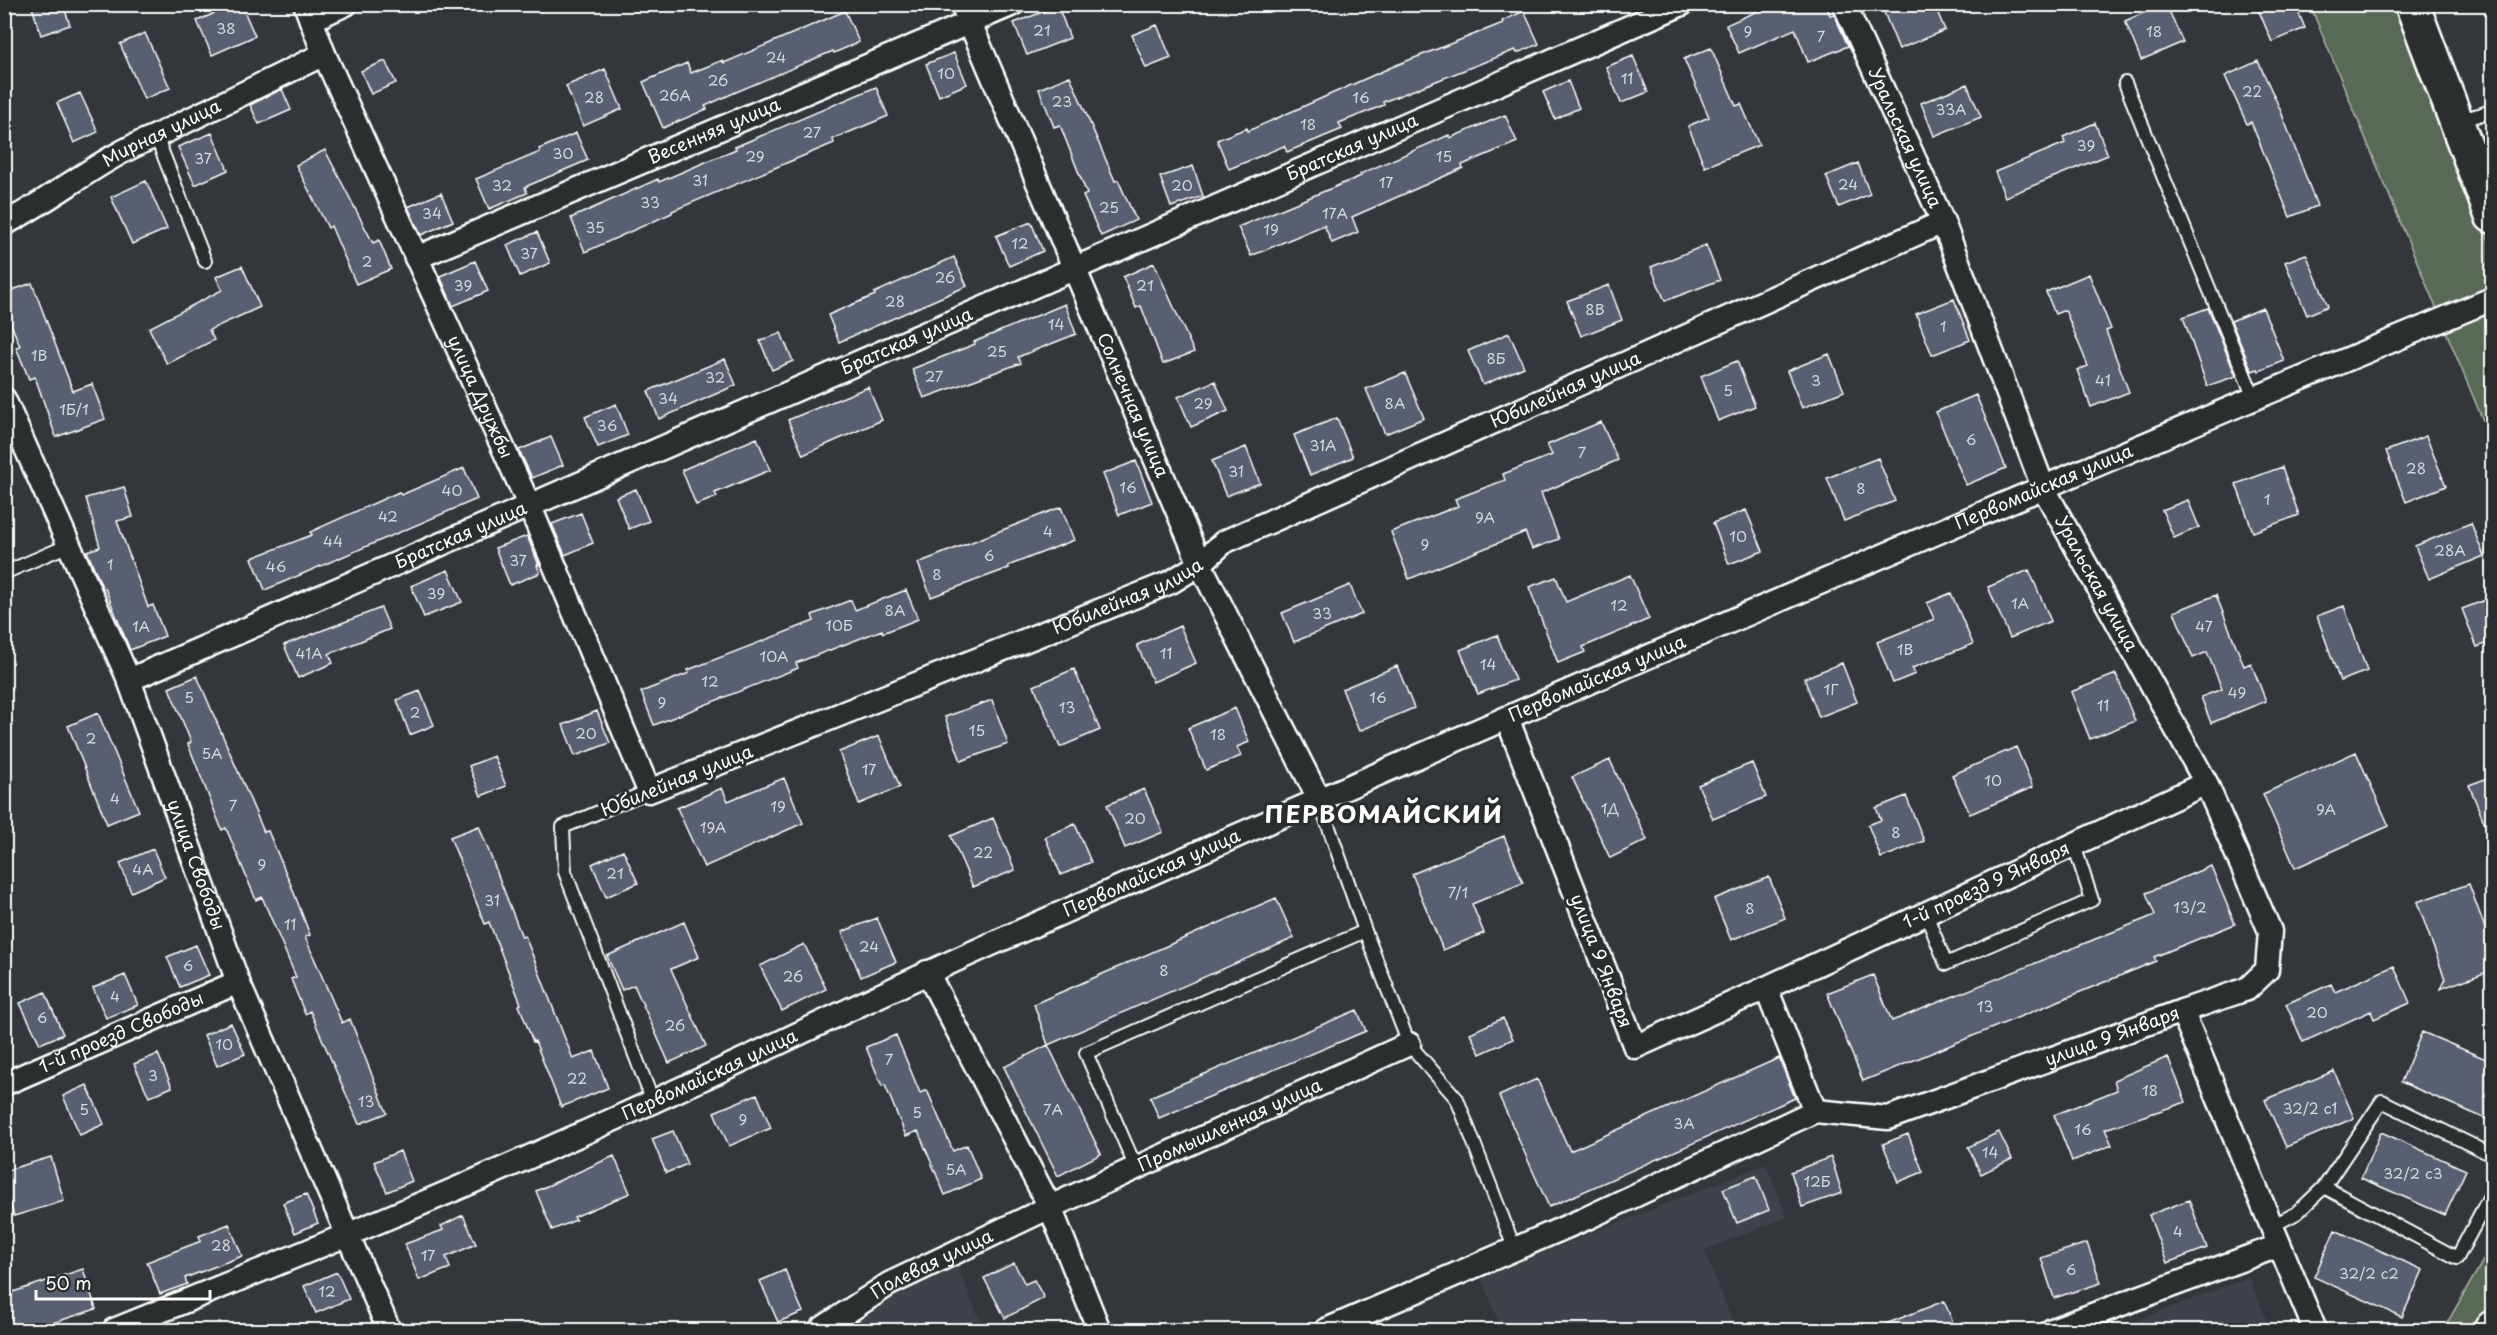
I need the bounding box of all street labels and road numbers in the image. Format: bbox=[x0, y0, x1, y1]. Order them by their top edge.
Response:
street label: Уральская улица bbox=[1863, 63, 1950, 212]
street label: Весенняя улица bbox=[643, 89, 785, 170]
street label: Мирная улица bbox=[96, 91, 225, 173]
street label: Братская улица bbox=[1281, 105, 1423, 187]
street label: Братская улица bbox=[836, 299, 977, 381]
street label: Солнечная улица bbox=[1091, 328, 1177, 482]
street label: улица Дружбы bbox=[442, 330, 521, 462]
street label: Юбилейная улица bbox=[1486, 343, 1645, 434]
street label: Первомайская улица bbox=[1950, 436, 2137, 536]
street label: Братская улица bbox=[390, 493, 531, 575]
street label: Уральская улица bbox=[2049, 510, 2146, 656]
street label: Юбилейная улица bbox=[1048, 550, 1208, 640]
street label: Первомайская улица bbox=[1504, 627, 1690, 728]
street label: Юбилейная улица bbox=[596, 737, 757, 822]
street label: улица Свободы bbox=[161, 795, 233, 933]
street label: Первомайская улица bbox=[1058, 821, 1245, 923]
street label: 1-й проезд 9 Января bbox=[1898, 833, 2074, 935]
street label: улица 9 Января bbox=[1564, 890, 1640, 1031]
street label: 1-й проезд Свободы bbox=[34, 984, 207, 1079]
street label: улица 9 Января bbox=[2041, 998, 2183, 1072]
street label: Первомайская улица bbox=[617, 1021, 802, 1126]
street label: Промышленная улица bbox=[1133, 1070, 1326, 1178]
street label: Полевая улица bbox=[864, 1221, 997, 1305]

